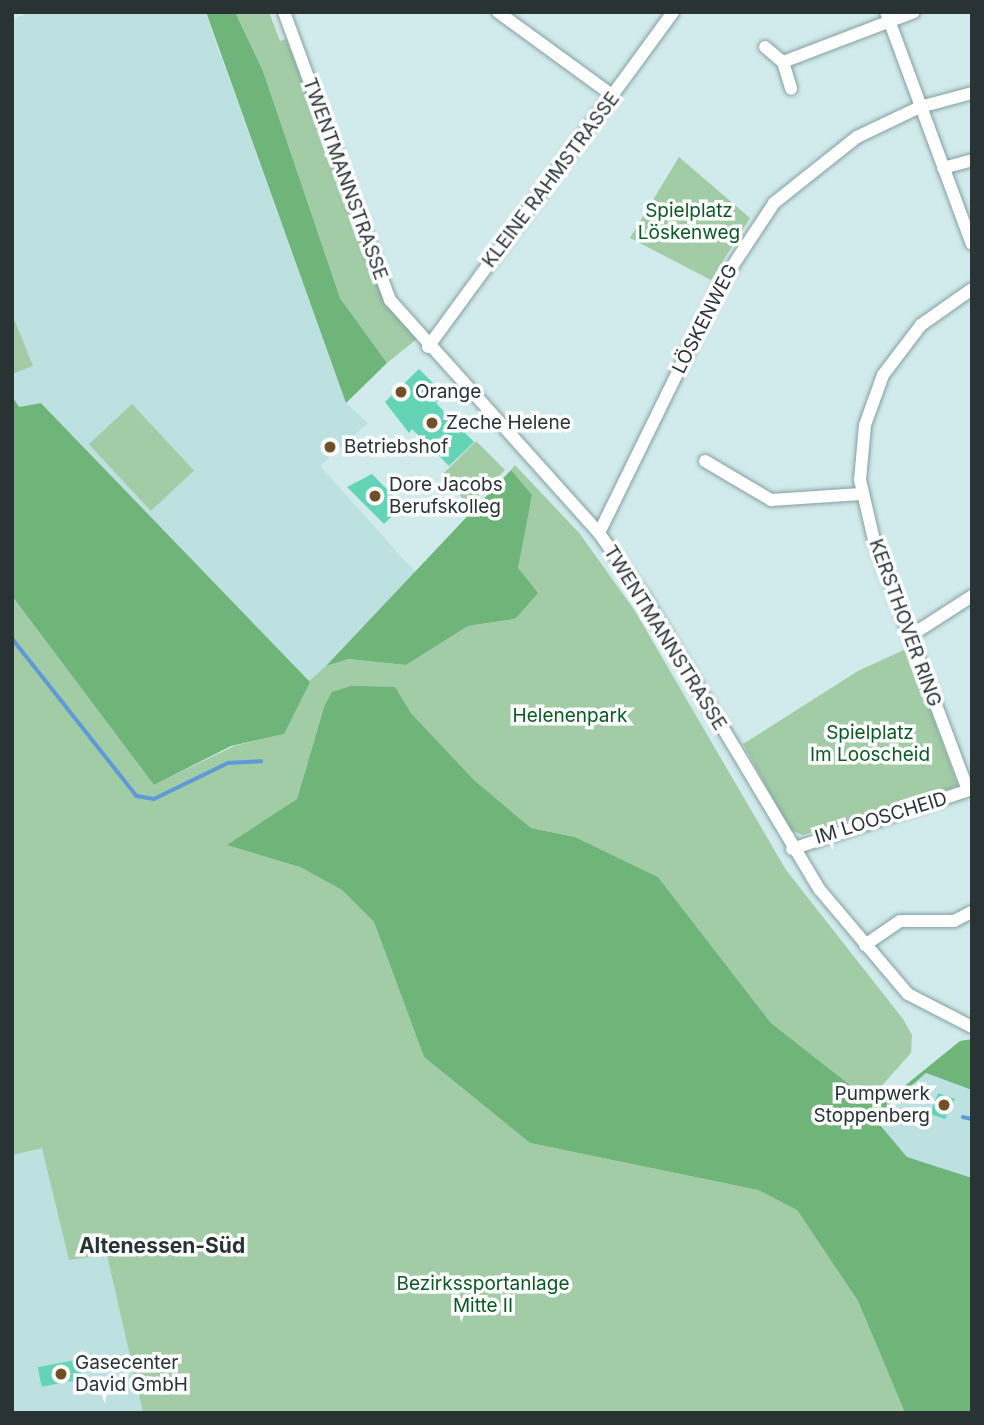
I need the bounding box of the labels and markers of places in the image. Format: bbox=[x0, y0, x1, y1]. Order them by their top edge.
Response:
place label: Orange bbox=[415, 381, 481, 403]
marker: Orange bbox=[393, 384, 409, 400]
place label: Zeche Helene bbox=[446, 412, 571, 434]
marker: Zeche Helene bbox=[424, 415, 440, 431]
place label: Betriebshof bbox=[344, 436, 448, 458]
marker: Betriebshof bbox=[322, 439, 338, 455]
place label: Dore Jacobs Berufskolleg bbox=[389, 474, 503, 518]
marker: Dore Jacobs Berufskolleg bbox=[367, 488, 383, 504]
place label: Pumpwerk Stoppenberg bbox=[814, 1083, 930, 1127]
marker: Pumpwerk Stoppenberg bbox=[936, 1097, 952, 1113]
place label: Gasecenter David GmbH bbox=[75, 1352, 188, 1396]
marker: Gasecenter David GmbH bbox=[53, 1366, 69, 1382]

